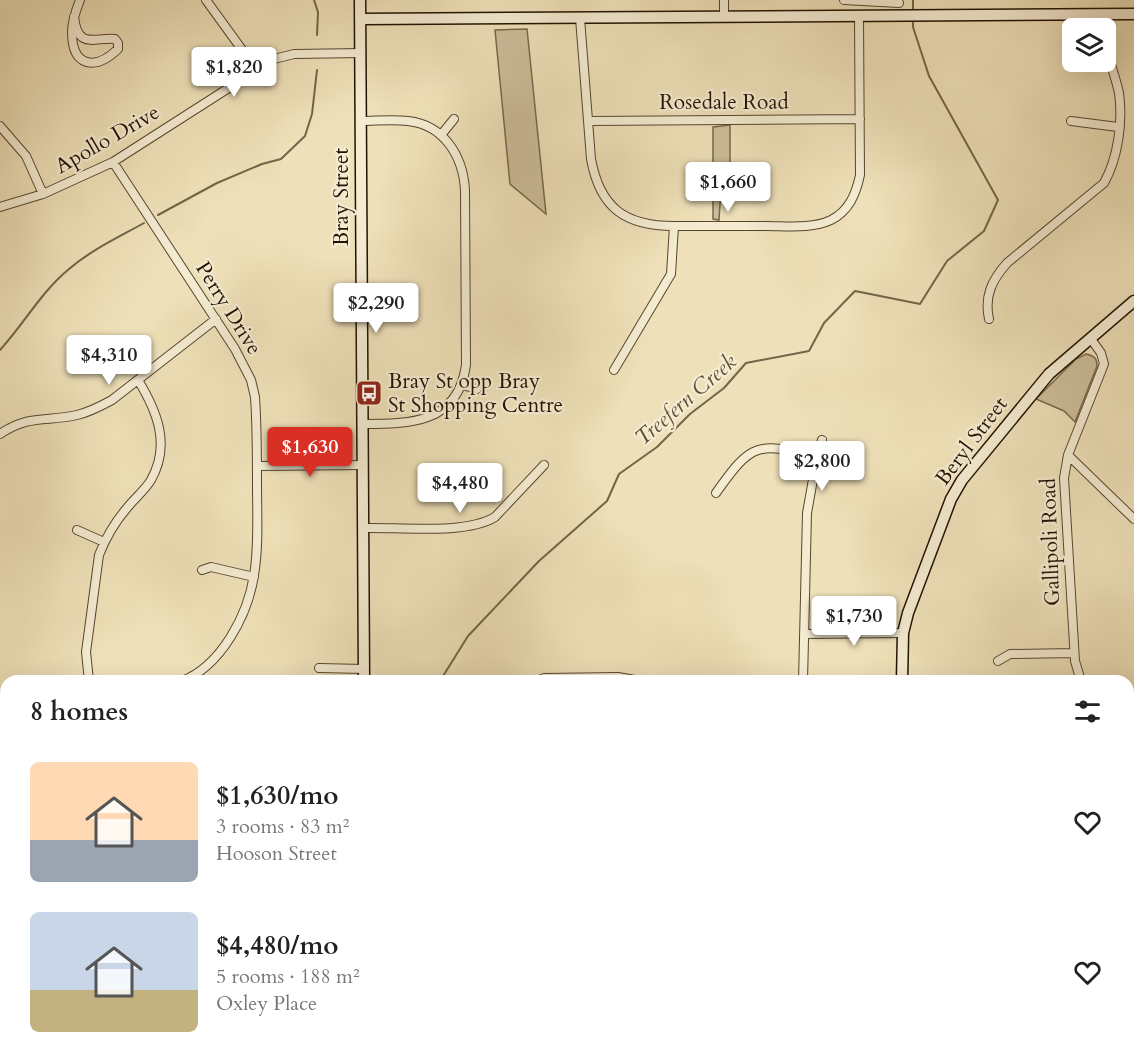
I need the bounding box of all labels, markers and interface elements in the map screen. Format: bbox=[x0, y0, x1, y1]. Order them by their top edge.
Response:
map controls bbox=[1062, 18, 1116, 72]
button: layers bbox=[1062, 18, 1116, 72]
pin: $1,820 bbox=[185, 47, 283, 98]
text: $1,820 bbox=[205, 53, 263, 80]
street label: Rosedale Road bbox=[659, 88, 789, 117]
street label: Apollo Drive bbox=[50, 98, 165, 181]
street label: Bray Street bbox=[327, 148, 356, 246]
pin: $1,660 bbox=[679, 162, 777, 213]
text: $1,660 bbox=[699, 168, 757, 195]
street label: Perry Drive bbox=[189, 256, 269, 360]
pin: $2,290 bbox=[327, 283, 425, 334]
text: $2,290 bbox=[347, 289, 405, 316]
pin: $4,310 bbox=[60, 335, 158, 386]
text: $4,310 bbox=[80, 341, 138, 368]
water label: Treefern Creek bbox=[628, 347, 743, 452]
place label: Bray St opp Bray St Shopping Centre bbox=[388, 367, 563, 420]
bus stop icon: Bray St opp Bray St Shopping Centre bbox=[354, 378, 384, 408]
street label: Beryl Street bbox=[929, 391, 1015, 492]
pin: $1,630 bbox=[261, 427, 359, 478]
text: $1,630 bbox=[281, 433, 339, 460]
pin: $2,800 bbox=[773, 441, 871, 492]
text: $2,800 bbox=[793, 447, 851, 474]
pin: $4,480 bbox=[411, 463, 509, 514]
text: $4,480 bbox=[431, 469, 489, 496]
street label: Gallipoli Road bbox=[1034, 478, 1067, 606]
pin: $1,730 bbox=[805, 596, 903, 647]
text: $1,730 bbox=[825, 602, 883, 629]
text: 8 homes bbox=[30, 694, 128, 729]
icon: filters bbox=[1071, 695, 1104, 728]
text: $1,630/mo bbox=[216, 778, 339, 813]
icon: home bbox=[78, 786, 150, 858]
icon: heart bbox=[1071, 806, 1104, 839]
text: 3 rooms · 83 m² bbox=[216, 813, 349, 840]
text: Hooson Street bbox=[216, 840, 337, 867]
text: $4,480/mo bbox=[216, 928, 339, 963]
icon: home bbox=[78, 936, 150, 1008]
icon: heart bbox=[1071, 956, 1104, 989]
text: 5 rooms · 188 m² bbox=[216, 963, 360, 990]
text: Oxley Place bbox=[216, 990, 317, 1017]

